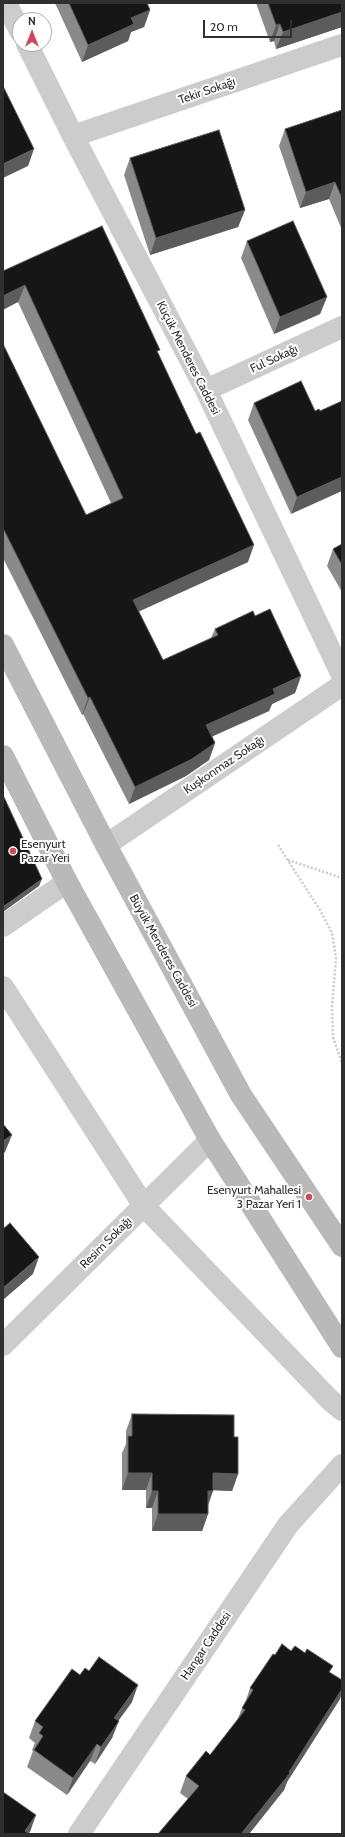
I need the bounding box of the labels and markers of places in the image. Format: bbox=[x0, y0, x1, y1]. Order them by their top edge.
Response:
place label: Esenyurt Pazar Yeri bbox=[21, 837, 70, 865]
marker: Esenyurt Pazar Yeri bbox=[8, 846, 18, 856]
place label: Esenyurt Mahallesi 3 Pazar Yeri 1 bbox=[207, 1183, 301, 1211]
marker: Esenyurt Mahallesi 3 Pazar Yeri 1 bbox=[304, 1192, 314, 1202]

